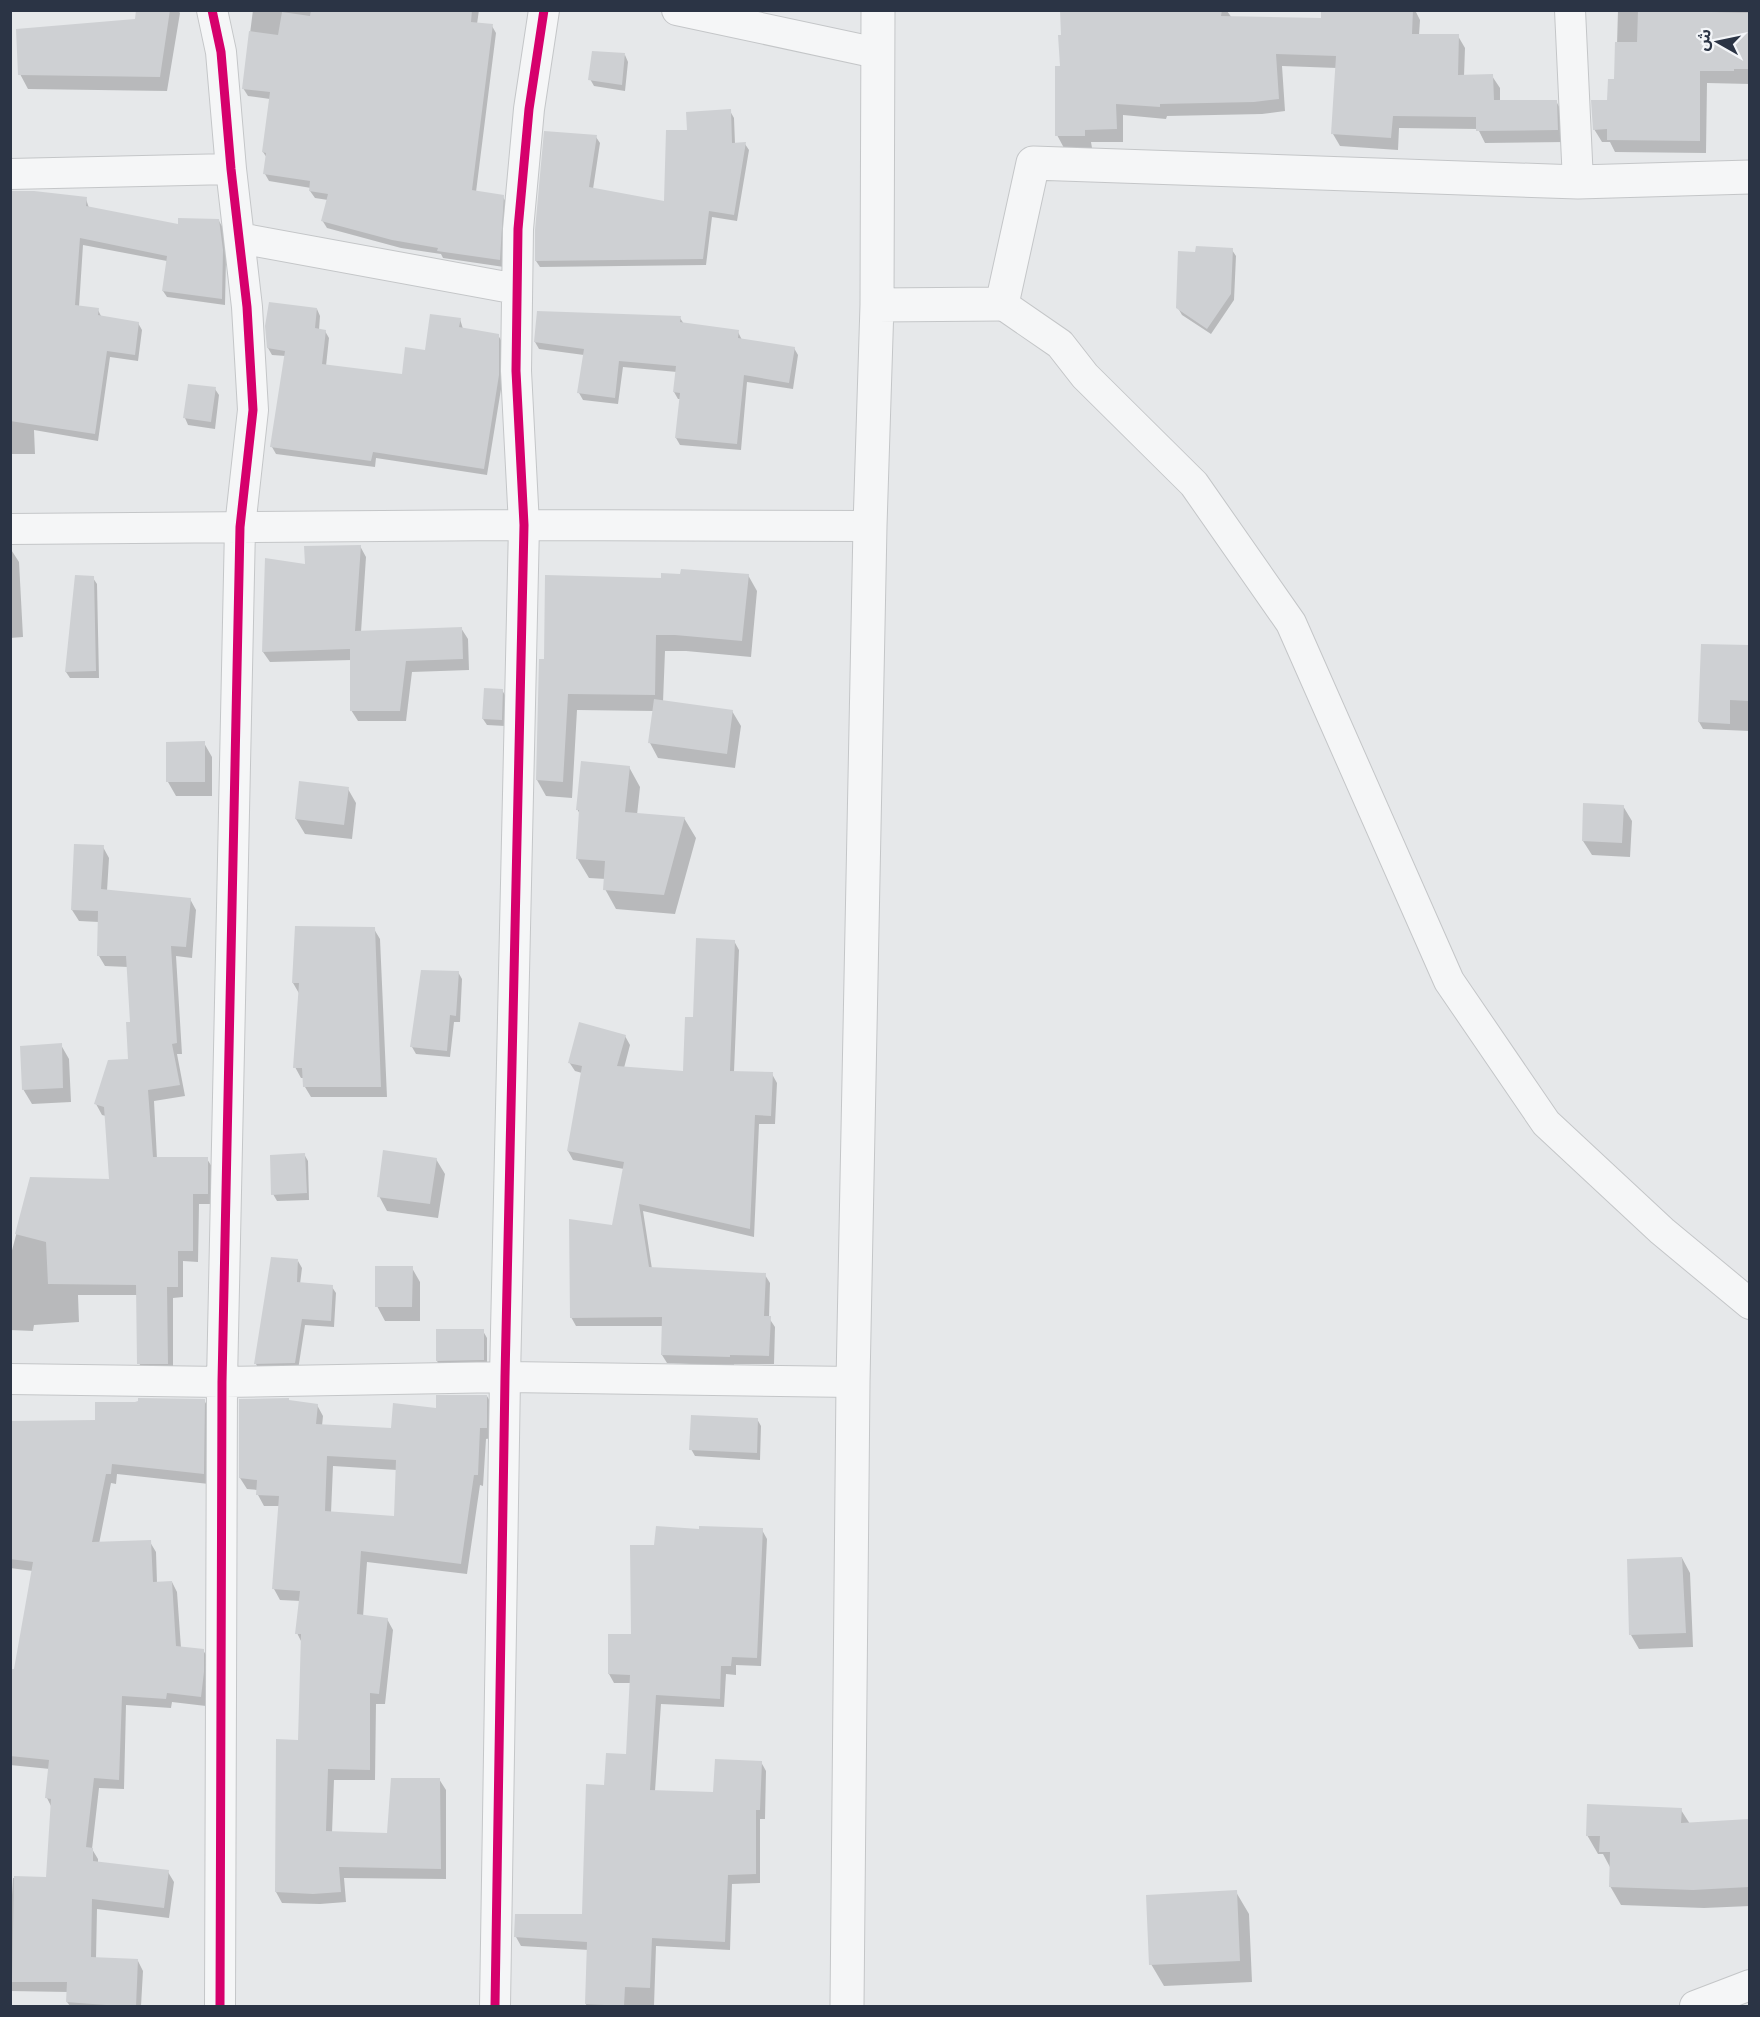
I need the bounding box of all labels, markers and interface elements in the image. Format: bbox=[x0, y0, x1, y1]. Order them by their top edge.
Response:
north arrow bbox=[1688, 12, 1748, 72]
text: ش bbox=[1692, 27, 1715, 52]

